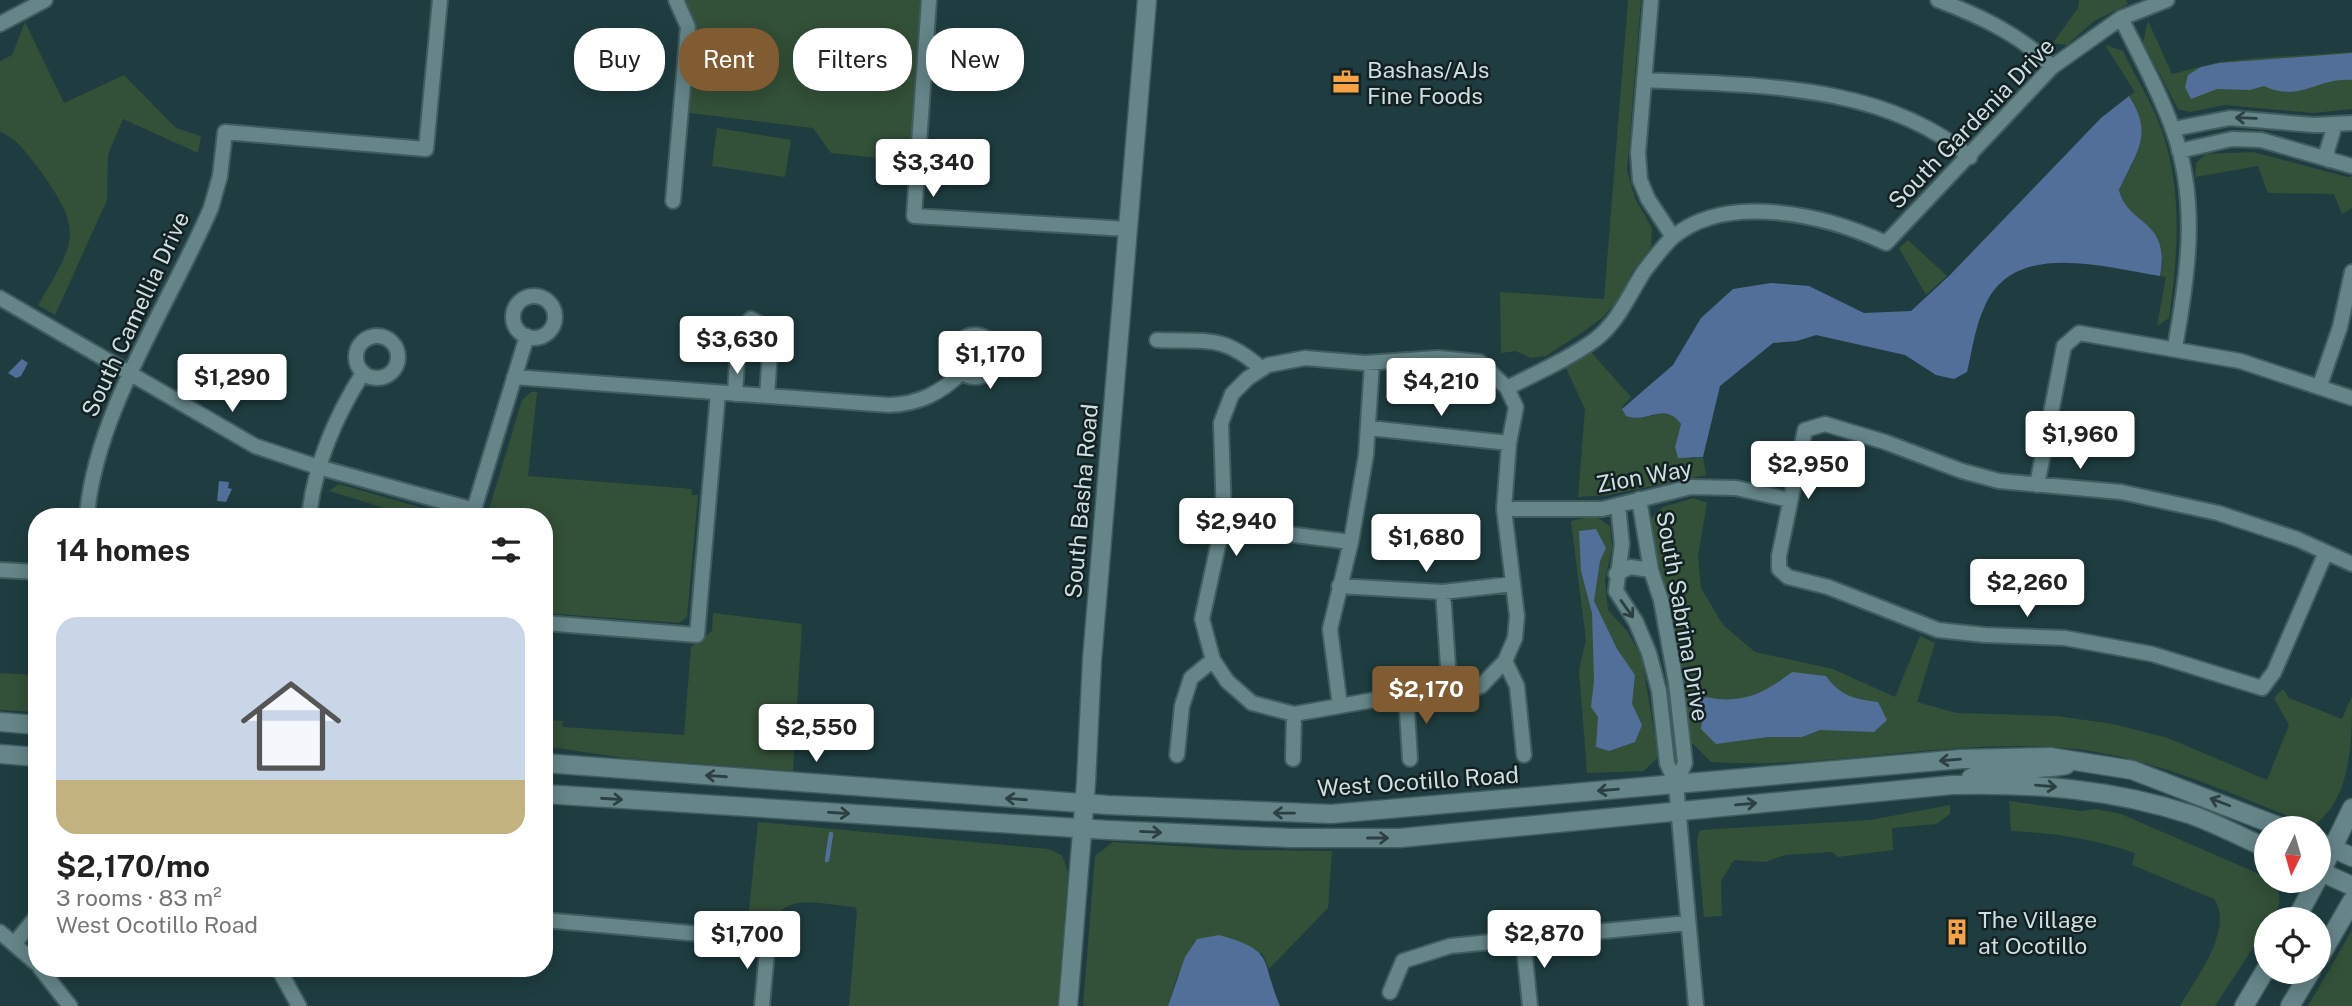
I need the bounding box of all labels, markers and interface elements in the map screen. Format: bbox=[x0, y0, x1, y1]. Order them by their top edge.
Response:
chip: Buy bbox=[574, 28, 665, 91]
chip: Rent bbox=[679, 28, 779, 91]
chip: Filters bbox=[793, 28, 912, 91]
chip: New bbox=[926, 28, 1024, 91]
street label: South Gardenia Drive bbox=[1882, 32, 2060, 214]
place label: Bashas/AJs Fine Foods bbox=[1367, 56, 1489, 109]
office icon: Bashas/AJs Fine Foods bbox=[1331, 67, 1361, 97]
one-way arrow bbox=[2235, 112, 2258, 125]
pin: $3,340 bbox=[876, 140, 990, 199]
text: $3,340 bbox=[892, 148, 974, 175]
street label: South Camellia Drive bbox=[76, 207, 194, 421]
pin: $3,630 bbox=[680, 316, 794, 376]
text: $3,630 bbox=[696, 325, 778, 352]
pin: $1,170 bbox=[933, 332, 1047, 391]
text: $1,170 bbox=[955, 340, 1025, 367]
pin: $1,290 bbox=[175, 354, 289, 414]
pin: $4,210 bbox=[1384, 358, 1498, 418]
text: $1,290 bbox=[194, 363, 270, 390]
text: $4,210 bbox=[1403, 367, 1479, 394]
street label: South Basha Road bbox=[1059, 403, 1103, 599]
pin: $1,960 bbox=[2023, 412, 2137, 471]
text: $1,960 bbox=[2042, 420, 2118, 447]
pin: $2,950 bbox=[1751, 442, 1865, 501]
text: $2,950 bbox=[1767, 450, 1849, 477]
street label: Zion Way bbox=[1594, 454, 1694, 498]
pin: $2,940 bbox=[1179, 498, 1293, 558]
text: $2,940 bbox=[1195, 507, 1277, 534]
street label: South Sabrina Drive bbox=[1651, 509, 1715, 723]
pin: $1,680 bbox=[1369, 514, 1483, 574]
text: $1,680 bbox=[1387, 523, 1465, 550]
icon: filters bbox=[487, 531, 525, 569]
text: 14 homes bbox=[56, 532, 190, 568]
pin: $2,260 bbox=[1970, 560, 2084, 619]
text: $2,260 bbox=[1986, 568, 2068, 595]
one-way arrow bbox=[1620, 599, 1634, 618]
icon: home bbox=[228, 663, 354, 789]
pin: $2,170 bbox=[1369, 666, 1483, 726]
text: $2,170 bbox=[1388, 675, 1464, 702]
pin: $2,550 bbox=[759, 704, 873, 764]
text: $2,550 bbox=[775, 713, 857, 740]
one-way arrow bbox=[1940, 754, 1962, 767]
street label: West Ocotillo Road bbox=[1316, 760, 1520, 802]
one-way arrow bbox=[705, 769, 728, 782]
one-way arrow bbox=[2034, 780, 2057, 793]
one-way arrow bbox=[1597, 784, 1620, 797]
one-way arrow bbox=[601, 792, 624, 805]
one-way arrow bbox=[1005, 792, 1028, 805]
one-way arrow bbox=[2210, 795, 2231, 808]
one-way arrow bbox=[1734, 798, 1757, 811]
one-way arrow bbox=[1272, 806, 1295, 820]
one-way arrow bbox=[828, 807, 850, 820]
north arrow bbox=[2254, 816, 2331, 892]
map controls bbox=[2254, 816, 2331, 984]
one-way arrow bbox=[1139, 826, 1162, 839]
one-way arrow bbox=[1366, 831, 1389, 845]
text: $2,170/mo bbox=[56, 848, 210, 884]
text: 3 rooms · 83 m² bbox=[56, 884, 222, 911]
place label: The Village at Ocotillo bbox=[1978, 906, 2097, 959]
button: locate bbox=[2254, 907, 2331, 984]
text: West Ocotillo Road bbox=[56, 911, 258, 938]
pin: $2,870 bbox=[1487, 911, 1601, 970]
pin: $1,700 bbox=[690, 912, 804, 971]
building icon: The Village at Ocotillo bbox=[1942, 917, 1972, 947]
text: $2,870 bbox=[1504, 919, 1584, 946]
text: $1,700 bbox=[710, 920, 784, 947]

